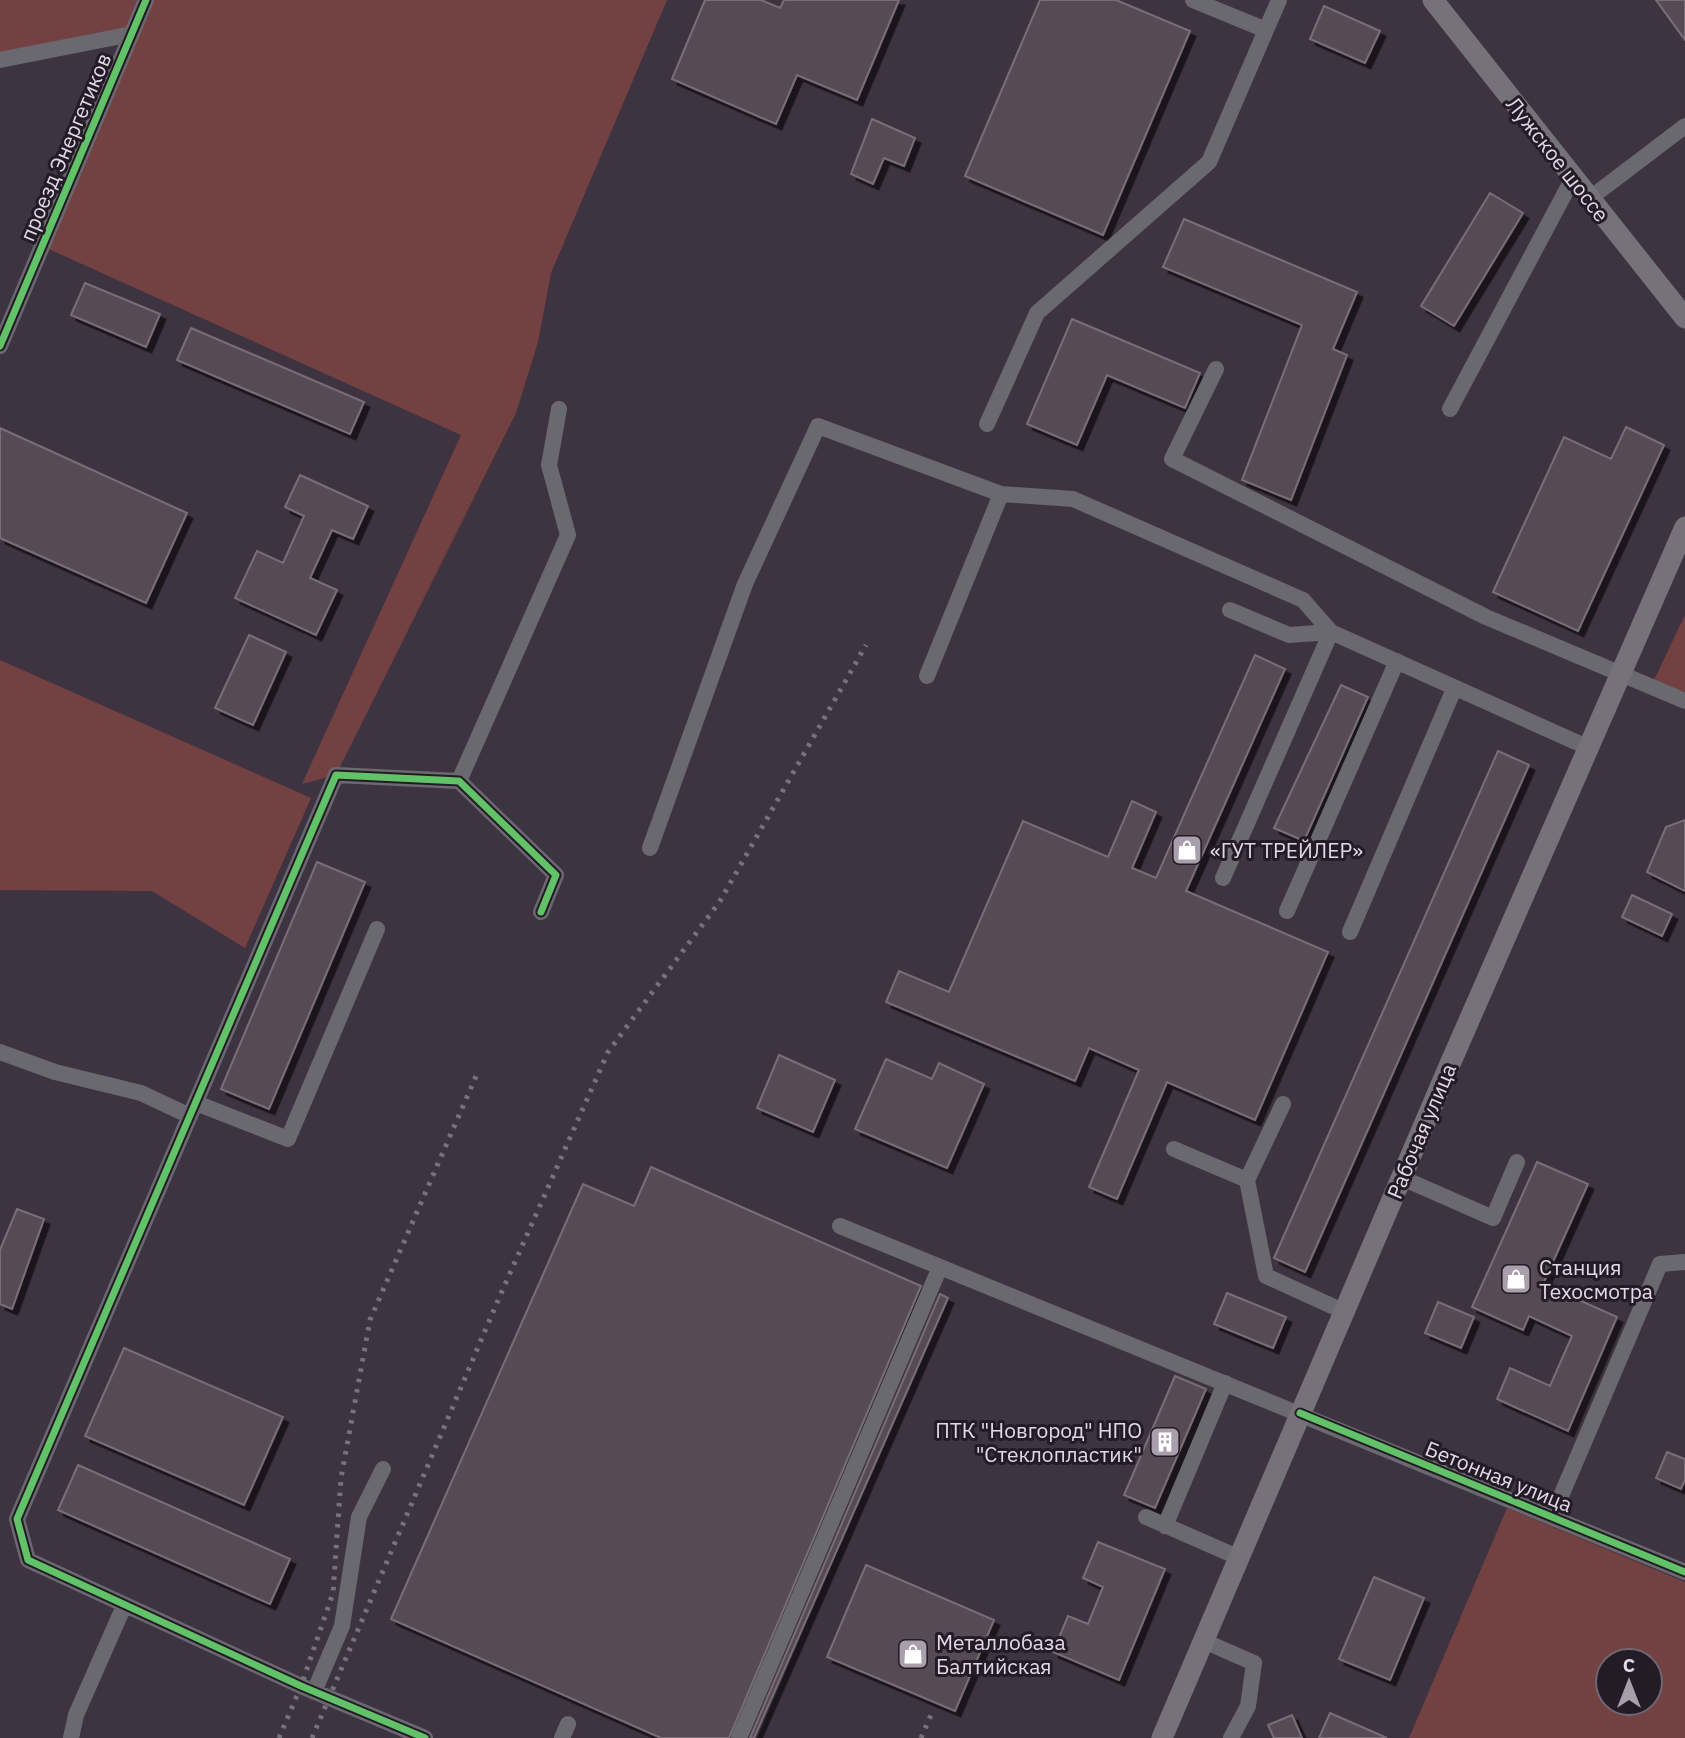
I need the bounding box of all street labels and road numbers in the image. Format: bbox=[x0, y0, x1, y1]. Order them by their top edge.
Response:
street label: проезд Энергетиков bbox=[13, 49, 117, 245]
street label: Лужское шоссе bbox=[1500, 91, 1616, 227]
street label: Рабочая улица bbox=[1380, 1059, 1462, 1203]
street label: Бетонная улица bbox=[1421, 1434, 1577, 1518]

